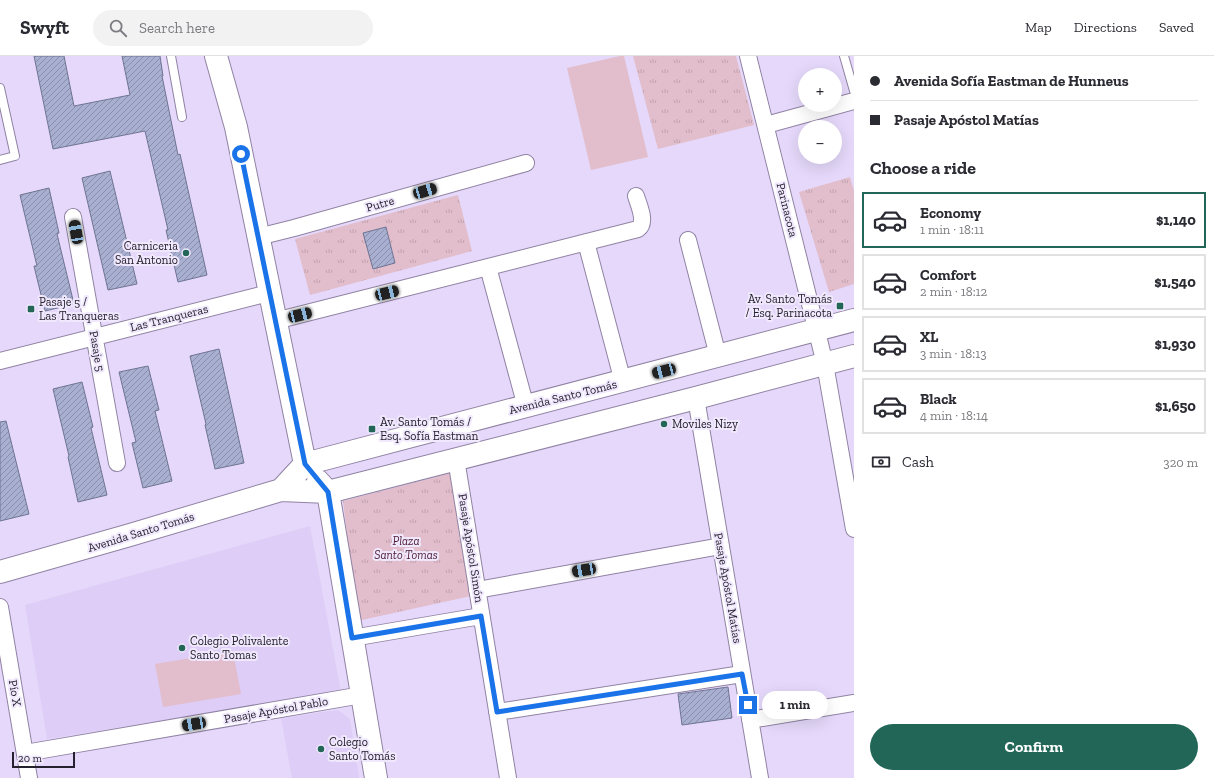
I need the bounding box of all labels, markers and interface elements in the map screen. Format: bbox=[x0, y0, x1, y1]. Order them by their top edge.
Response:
search box bbox=[93, 10, 373, 46]
text: Swyft bbox=[20, 16, 69, 39]
icon: search bbox=[107, 17, 129, 39]
text: Search here bbox=[139, 19, 215, 37]
text: Map bbox=[1025, 19, 1052, 36]
text: Directions bbox=[1074, 19, 1137, 36]
text: Saved bbox=[1159, 19, 1194, 36]
map controls bbox=[798, 68, 842, 164]
button: + bbox=[798, 68, 842, 112]
text: Avenida Sofía Eastman de Hunneus bbox=[894, 72, 1129, 90]
text: Pasaje Apóstol Matías bbox=[894, 111, 1039, 129]
button: − bbox=[798, 120, 842, 164]
route start bbox=[232, 145, 250, 163]
text: Choose a ride bbox=[870, 157, 976, 179]
street label: Parinacota bbox=[773, 181, 801, 239]
car bbox=[412, 182, 438, 200]
street label: Putre bbox=[364, 193, 396, 215]
icon: car bbox=[872, 202, 908, 238]
text: Economy bbox=[920, 204, 981, 222]
text: $1,140 bbox=[1156, 211, 1196, 229]
car bbox=[68, 219, 84, 245]
text: 1 min · 18:11 bbox=[920, 222, 984, 237]
place label: Carniceria San Antonio bbox=[115, 239, 178, 267]
marker: Carniceria San Antonio bbox=[181, 248, 191, 258]
icon: car bbox=[872, 264, 908, 300]
text: Comfort bbox=[920, 266, 976, 284]
text: $1,540 bbox=[1154, 273, 1196, 291]
car bbox=[374, 284, 400, 302]
text: 2 min · 18:12 bbox=[920, 284, 987, 299]
place label: Av. Santo Tomás / Esq. Parinacota bbox=[746, 292, 832, 320]
place label: Pasaje 5 / Las Tranqueras bbox=[39, 295, 119, 323]
marker: Av. Santo Tomás / Esq. Parinacota bbox=[835, 301, 845, 311]
street label: Las Tranqueras bbox=[129, 302, 209, 334]
marker: Pasaje 5 / Las Tranqueras bbox=[26, 304, 36, 314]
car bbox=[287, 306, 313, 324]
icon: car bbox=[872, 326, 908, 362]
text: XL bbox=[920, 328, 938, 346]
street label: Pasaje 5 bbox=[86, 329, 107, 373]
text: $1,930 bbox=[1155, 335, 1196, 353]
text: 3 min · 18:13 bbox=[920, 346, 987, 361]
car bbox=[651, 362, 677, 380]
street label: Avenida Santo Tomás bbox=[508, 377, 618, 417]
icon: car bbox=[872, 388, 908, 424]
text: Black bbox=[920, 390, 957, 408]
text: $1,650 bbox=[1155, 397, 1196, 415]
text: 4 min · 18:14 bbox=[920, 408, 988, 423]
place label: Av. Santo Tomás / Esq. Sofía Eastman bbox=[380, 415, 479, 443]
place label: Moviles Nizy bbox=[672, 417, 739, 431]
marker: Moviles Nizy bbox=[659, 419, 669, 429]
marker: Av. Santo Tomás / Esq. Sofía Eastman bbox=[367, 424, 377, 434]
icon: cash bbox=[870, 451, 892, 473]
text: Cash bbox=[902, 453, 934, 471]
text: 320 m bbox=[1163, 455, 1198, 470]
street label: Pasaje Apóstol Simón bbox=[454, 493, 487, 604]
street label: Avenida Santo Tomás bbox=[86, 509, 196, 555]
street label: Pasaje Apóstol Matías bbox=[710, 532, 745, 645]
park label: Plaza Santo Tomas bbox=[374, 534, 438, 562]
car bbox=[571, 562, 597, 578]
place label: Colegio Polivalente Santo Tomas bbox=[190, 634, 289, 662]
marker: Colegio Polivalente Santo Tomas bbox=[177, 643, 187, 653]
street label: Pío X bbox=[6, 679, 24, 708]
callout: 1 min bbox=[762, 691, 828, 719]
street label: Pasaje Apóstol Pablo bbox=[223, 694, 329, 727]
route end bbox=[739, 696, 757, 714]
text: 1 min bbox=[780, 697, 810, 712]
car bbox=[181, 716, 207, 732]
button: Confirm bbox=[870, 724, 1198, 770]
place label: Colegio Santo Tomás bbox=[329, 735, 395, 763]
marker: Colegio Santo Tomás bbox=[316, 744, 326, 754]
scale bar bbox=[12, 750, 75, 769]
text: 20 m bbox=[18, 752, 42, 765]

